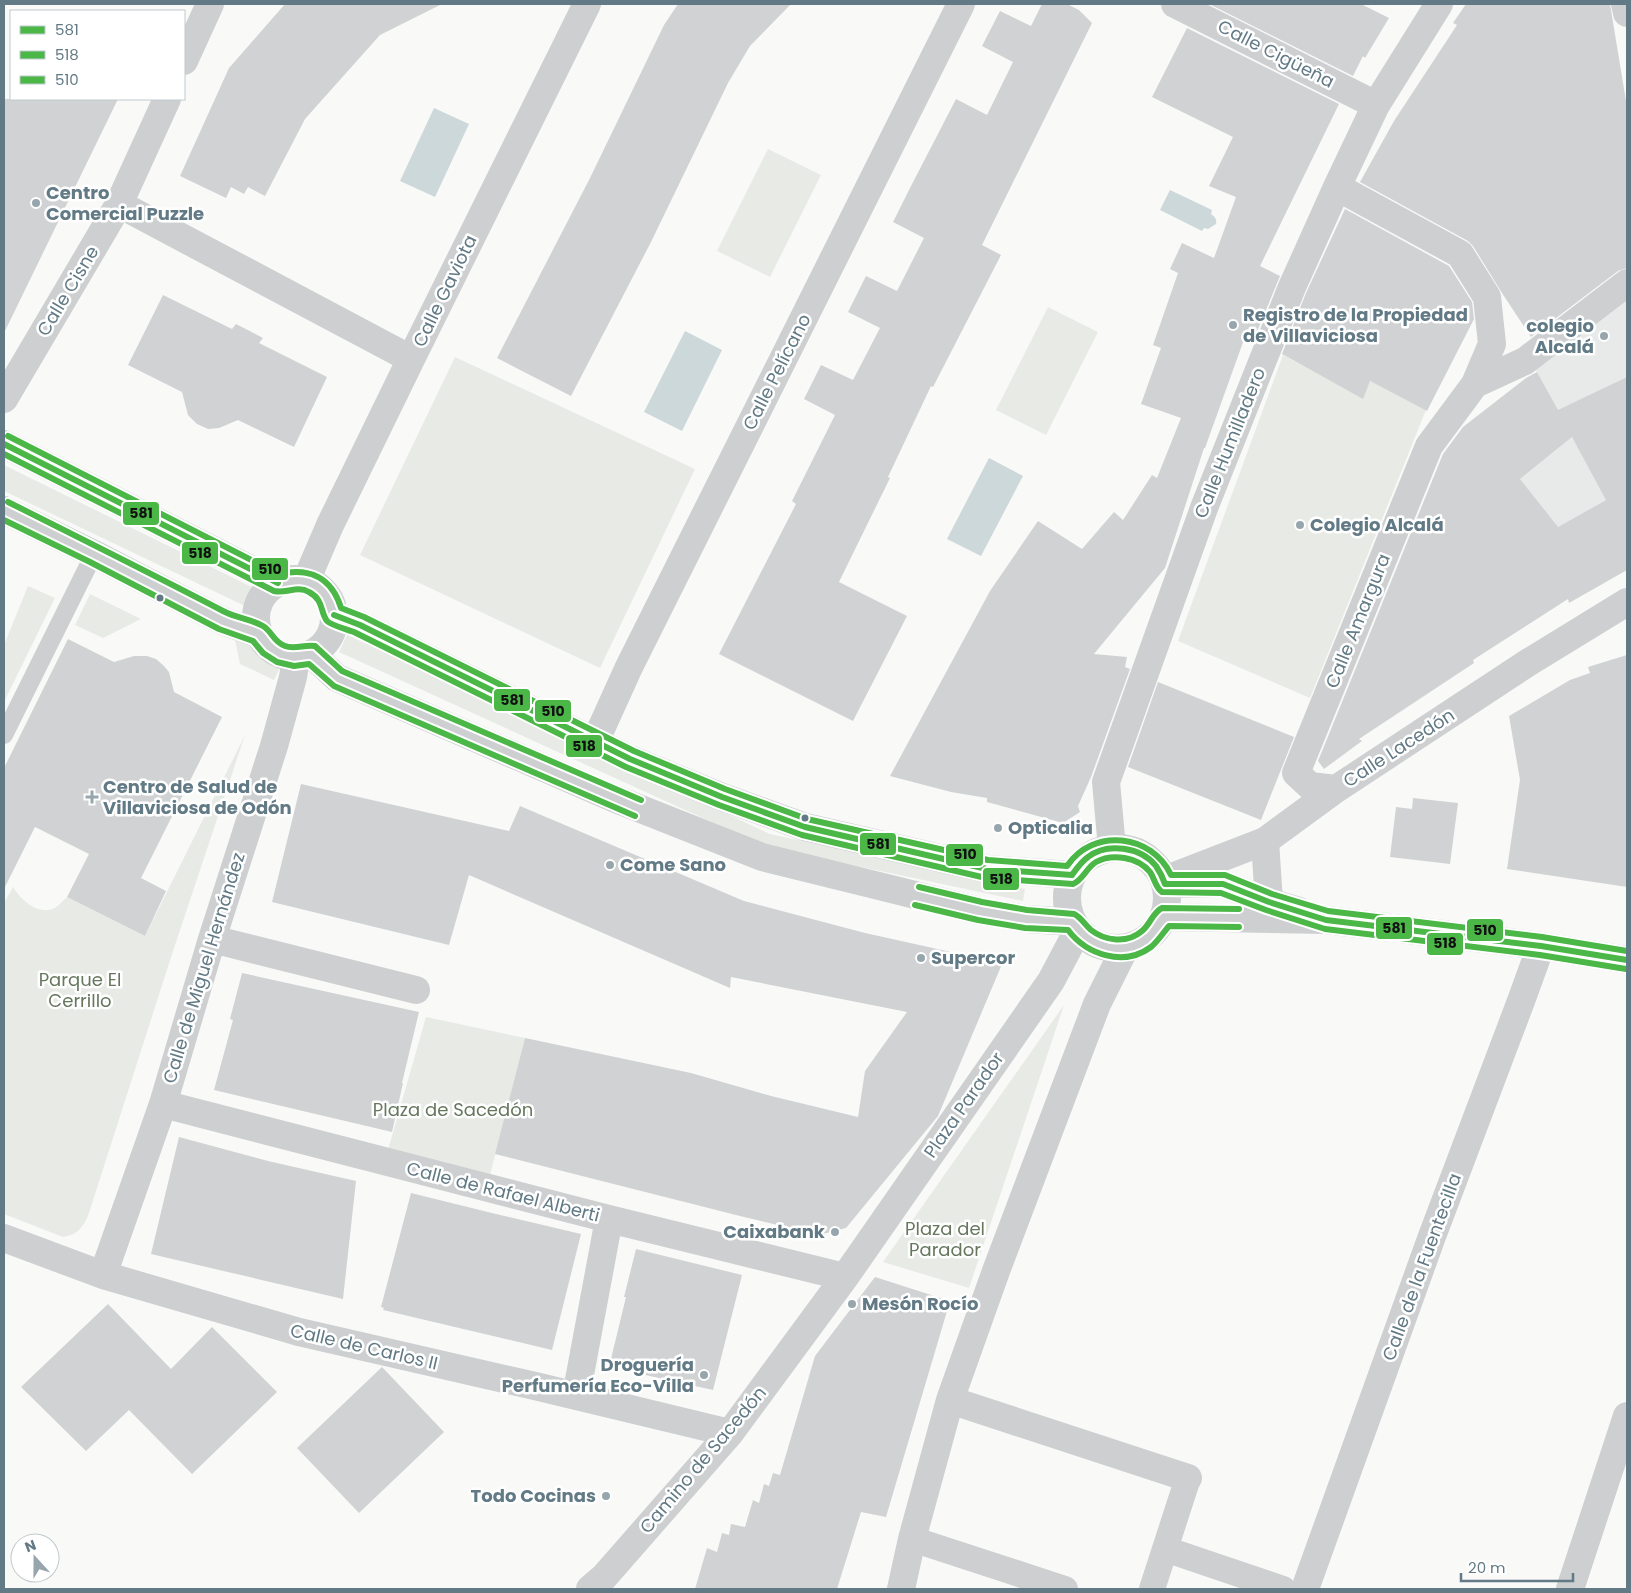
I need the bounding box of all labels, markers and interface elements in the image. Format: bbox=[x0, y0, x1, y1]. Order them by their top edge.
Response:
legend bbox=[10, 10, 185, 100]
street label: Calle Cigüeña bbox=[1214, 13, 1339, 94]
text: 581 bbox=[55, 19, 79, 40]
text: 518 bbox=[55, 44, 79, 65]
text: 510 bbox=[55, 69, 79, 90]
place label: Centro Comercial Puzzle bbox=[46, 180, 204, 226]
marker: Centro Comercial Puzzle bbox=[30, 197, 42, 209]
street label: Calle Gaviota bbox=[407, 231, 482, 351]
street label: Calle Cisne bbox=[31, 241, 104, 341]
place label: Registro de la Propiedad de Villaviciosa bbox=[1243, 302, 1468, 348]
street label: Calle Pelícano bbox=[736, 309, 817, 434]
place label: colegio Alcalá bbox=[1526, 313, 1594, 359]
marker: Registro de la Propiedad de Villaviciosa bbox=[1227, 319, 1239, 331]
marker: colegio Alcalá bbox=[1598, 330, 1610, 342]
street label: Calle Humilladero bbox=[1188, 364, 1271, 522]
line badge: 581 bbox=[122, 501, 160, 526]
text: 581 bbox=[129, 503, 153, 523]
place label: Colegio Alcalá bbox=[1310, 512, 1444, 537]
marker: Colegio Alcalá bbox=[1294, 519, 1306, 531]
line badge: 518 bbox=[181, 541, 219, 565]
text: 518 bbox=[188, 543, 212, 563]
street label: Calle Amargura bbox=[1319, 550, 1396, 692]
line badge: 510 bbox=[251, 557, 289, 581]
text: 510 bbox=[258, 559, 282, 579]
unlabelled marker bbox=[155, 593, 165, 603]
line badge: 581 bbox=[493, 688, 531, 712]
text: 581 bbox=[500, 690, 524, 710]
line badge: 510 bbox=[534, 699, 572, 723]
text: 510 bbox=[541, 701, 565, 721]
street label: Calle Lacedón bbox=[1338, 702, 1459, 793]
line badge: 518 bbox=[565, 734, 603, 758]
text: 518 bbox=[572, 736, 596, 756]
place label: Centro de Salud de Villaviciosa de Odón bbox=[103, 774, 292, 820]
marker: Centro de Salud de Villaviciosa de Odón bbox=[85, 790, 99, 804]
unlabelled marker bbox=[800, 813, 810, 823]
place label: Opticalia bbox=[1008, 815, 1093, 840]
marker: Opticalia bbox=[992, 822, 1004, 834]
line badge: 581 bbox=[859, 832, 897, 856]
text: 581 bbox=[866, 834, 890, 854]
line badge: 510 bbox=[945, 843, 984, 867]
text: 510 bbox=[953, 844, 977, 864]
street label: Calle de Miguel Hernández bbox=[156, 849, 251, 1086]
place label: Come Sano bbox=[620, 852, 726, 877]
marker: Come Sano bbox=[604, 859, 616, 871]
line badge: 518 bbox=[982, 867, 1020, 891]
text: 518 bbox=[989, 869, 1013, 889]
line badge: 581 bbox=[1375, 916, 1413, 940]
text: 581 bbox=[1382, 918, 1406, 938]
line badge: 510 bbox=[1466, 918, 1504, 942]
text: 510 bbox=[1473, 920, 1497, 940]
line badge: 518 bbox=[1426, 932, 1464, 956]
text: 518 bbox=[1433, 933, 1457, 953]
place label: Supercor bbox=[931, 945, 1016, 970]
marker: Supercor bbox=[915, 952, 927, 964]
park label: Parque El Cerrillo bbox=[39, 967, 121, 1013]
street label: Plaza Parador bbox=[918, 1047, 1010, 1163]
park label: Plaza de Sacedón bbox=[373, 1097, 533, 1122]
street label: Calle de Rafael Alberti bbox=[404, 1155, 602, 1228]
street label: Calle de la Fuentecilla bbox=[1376, 1170, 1467, 1364]
park label: Plaza del Parador bbox=[905, 1216, 985, 1262]
place label: Caixabank bbox=[723, 1219, 826, 1244]
marker: Caixabank bbox=[829, 1226, 841, 1238]
place label: Mesón Rocío bbox=[862, 1291, 978, 1316]
marker: Mesón Rocío bbox=[846, 1298, 858, 1310]
street label: Calle de Carlos II bbox=[288, 1317, 440, 1376]
place label: Droguería Perfumería Eco-Villa bbox=[502, 1352, 694, 1398]
marker: Droguería Perfumería Eco-Villa bbox=[698, 1369, 710, 1381]
street label: Camino de Sacedón bbox=[634, 1381, 772, 1539]
place label: Todo Cocinas bbox=[471, 1483, 596, 1508]
marker: Todo Cocinas bbox=[600, 1490, 612, 1502]
north arrow bbox=[10, 1533, 60, 1583]
text: N bbox=[22, 1535, 39, 1557]
scale bar bbox=[1461, 1550, 1574, 1582]
text: 20 m bbox=[1468, 1557, 1506, 1578]

